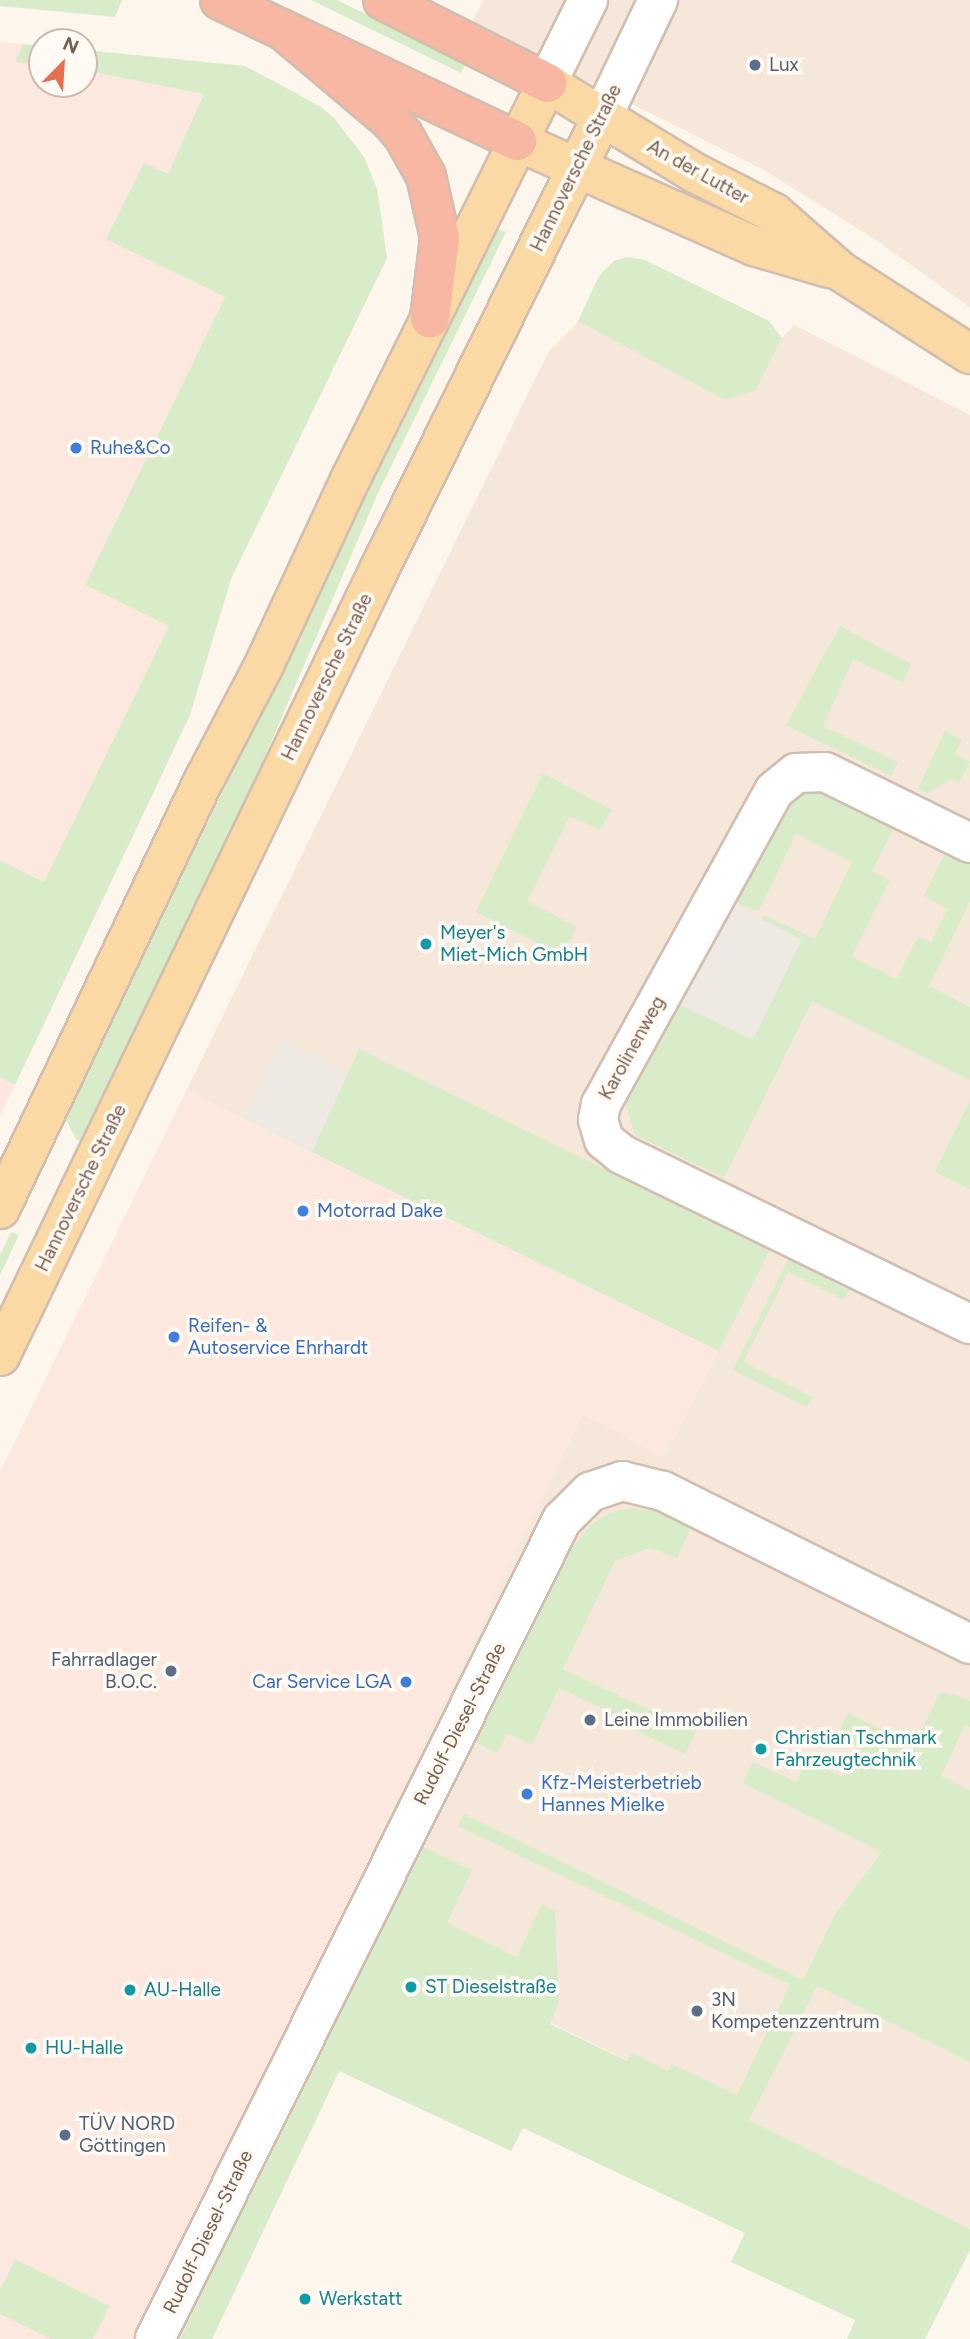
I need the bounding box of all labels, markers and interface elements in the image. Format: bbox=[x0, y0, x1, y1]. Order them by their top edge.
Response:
north arrow bbox=[28, 28, 98, 98]
text: N bbox=[60, 32, 82, 59]
place label: Lux bbox=[769, 54, 799, 76]
marker: Lux bbox=[747, 57, 763, 73]
street label: Hannoversche Straße bbox=[526, 81, 626, 255]
street label: An der Lutter bbox=[643, 135, 753, 209]
place label: Ruhe&Co bbox=[90, 437, 170, 459]
marker: Ruhe&Co bbox=[68, 440, 84, 456]
street label: Hannoversche Straße bbox=[277, 590, 377, 764]
place label: Meyer's Miet-Mich GmbH bbox=[440, 922, 588, 966]
marker: Meyer's Miet-Mich GmbH bbox=[418, 936, 434, 952]
street label: Karolinenweg bbox=[594, 992, 670, 1104]
street label: Hannoversche Straße bbox=[31, 1101, 131, 1275]
place label: Motorrad Dake bbox=[317, 1200, 443, 1222]
marker: Motorrad Dake bbox=[295, 1203, 311, 1219]
place label: Reifen- & Autoservice Ehrhardt bbox=[188, 1315, 368, 1359]
marker: Reifen- & Autoservice Ehrhardt bbox=[166, 1329, 182, 1345]
street label: Rudolf-Diesel-Straße bbox=[409, 1639, 511, 1809]
place label: Fahrradlager B.O.C. bbox=[51, 1649, 157, 1693]
marker: Fahrradlager B.O.C. bbox=[163, 1663, 179, 1679]
place label: Car Service LGA bbox=[252, 1671, 392, 1693]
marker: Car Service LGA bbox=[398, 1674, 414, 1690]
place label: Leine Immobilien bbox=[604, 1709, 748, 1731]
marker: Leine Immobilien bbox=[582, 1712, 598, 1728]
place label: Christian Tschmark Fahrzeugtechnik bbox=[775, 1727, 936, 1771]
marker: Christian Tschmark Fahrzeugtechnik bbox=[753, 1741, 769, 1757]
place label: Kfz-Meisterbetrieb Hannes Mielke bbox=[541, 1772, 702, 1816]
marker: Kfz-Meisterbetrieb Hannes Mielke bbox=[519, 1786, 535, 1802]
place label: ST Dieselstraße bbox=[425, 1976, 556, 1998]
place label: AU-Halle bbox=[144, 1979, 221, 2001]
marker: ST Dieselstraße bbox=[403, 1979, 419, 1995]
marker: AU-Halle bbox=[122, 1982, 138, 1998]
place label: 3N Kompetenzzentrum bbox=[711, 1989, 879, 2033]
marker: 3N Kompetenzzentrum bbox=[689, 2003, 705, 2019]
place label: HU-Halle bbox=[45, 2037, 123, 2059]
marker: HU-Halle bbox=[23, 2040, 39, 2056]
place label: TÜV NORD Göttingen bbox=[79, 2113, 175, 2157]
marker: TÜV NORD Göttingen bbox=[57, 2127, 73, 2143]
street label: Rudolf-Diesel-Straße bbox=[159, 2147, 257, 2317]
place label: Werkstatt bbox=[319, 2288, 403, 2310]
marker: Werkstatt bbox=[297, 2291, 313, 2307]

